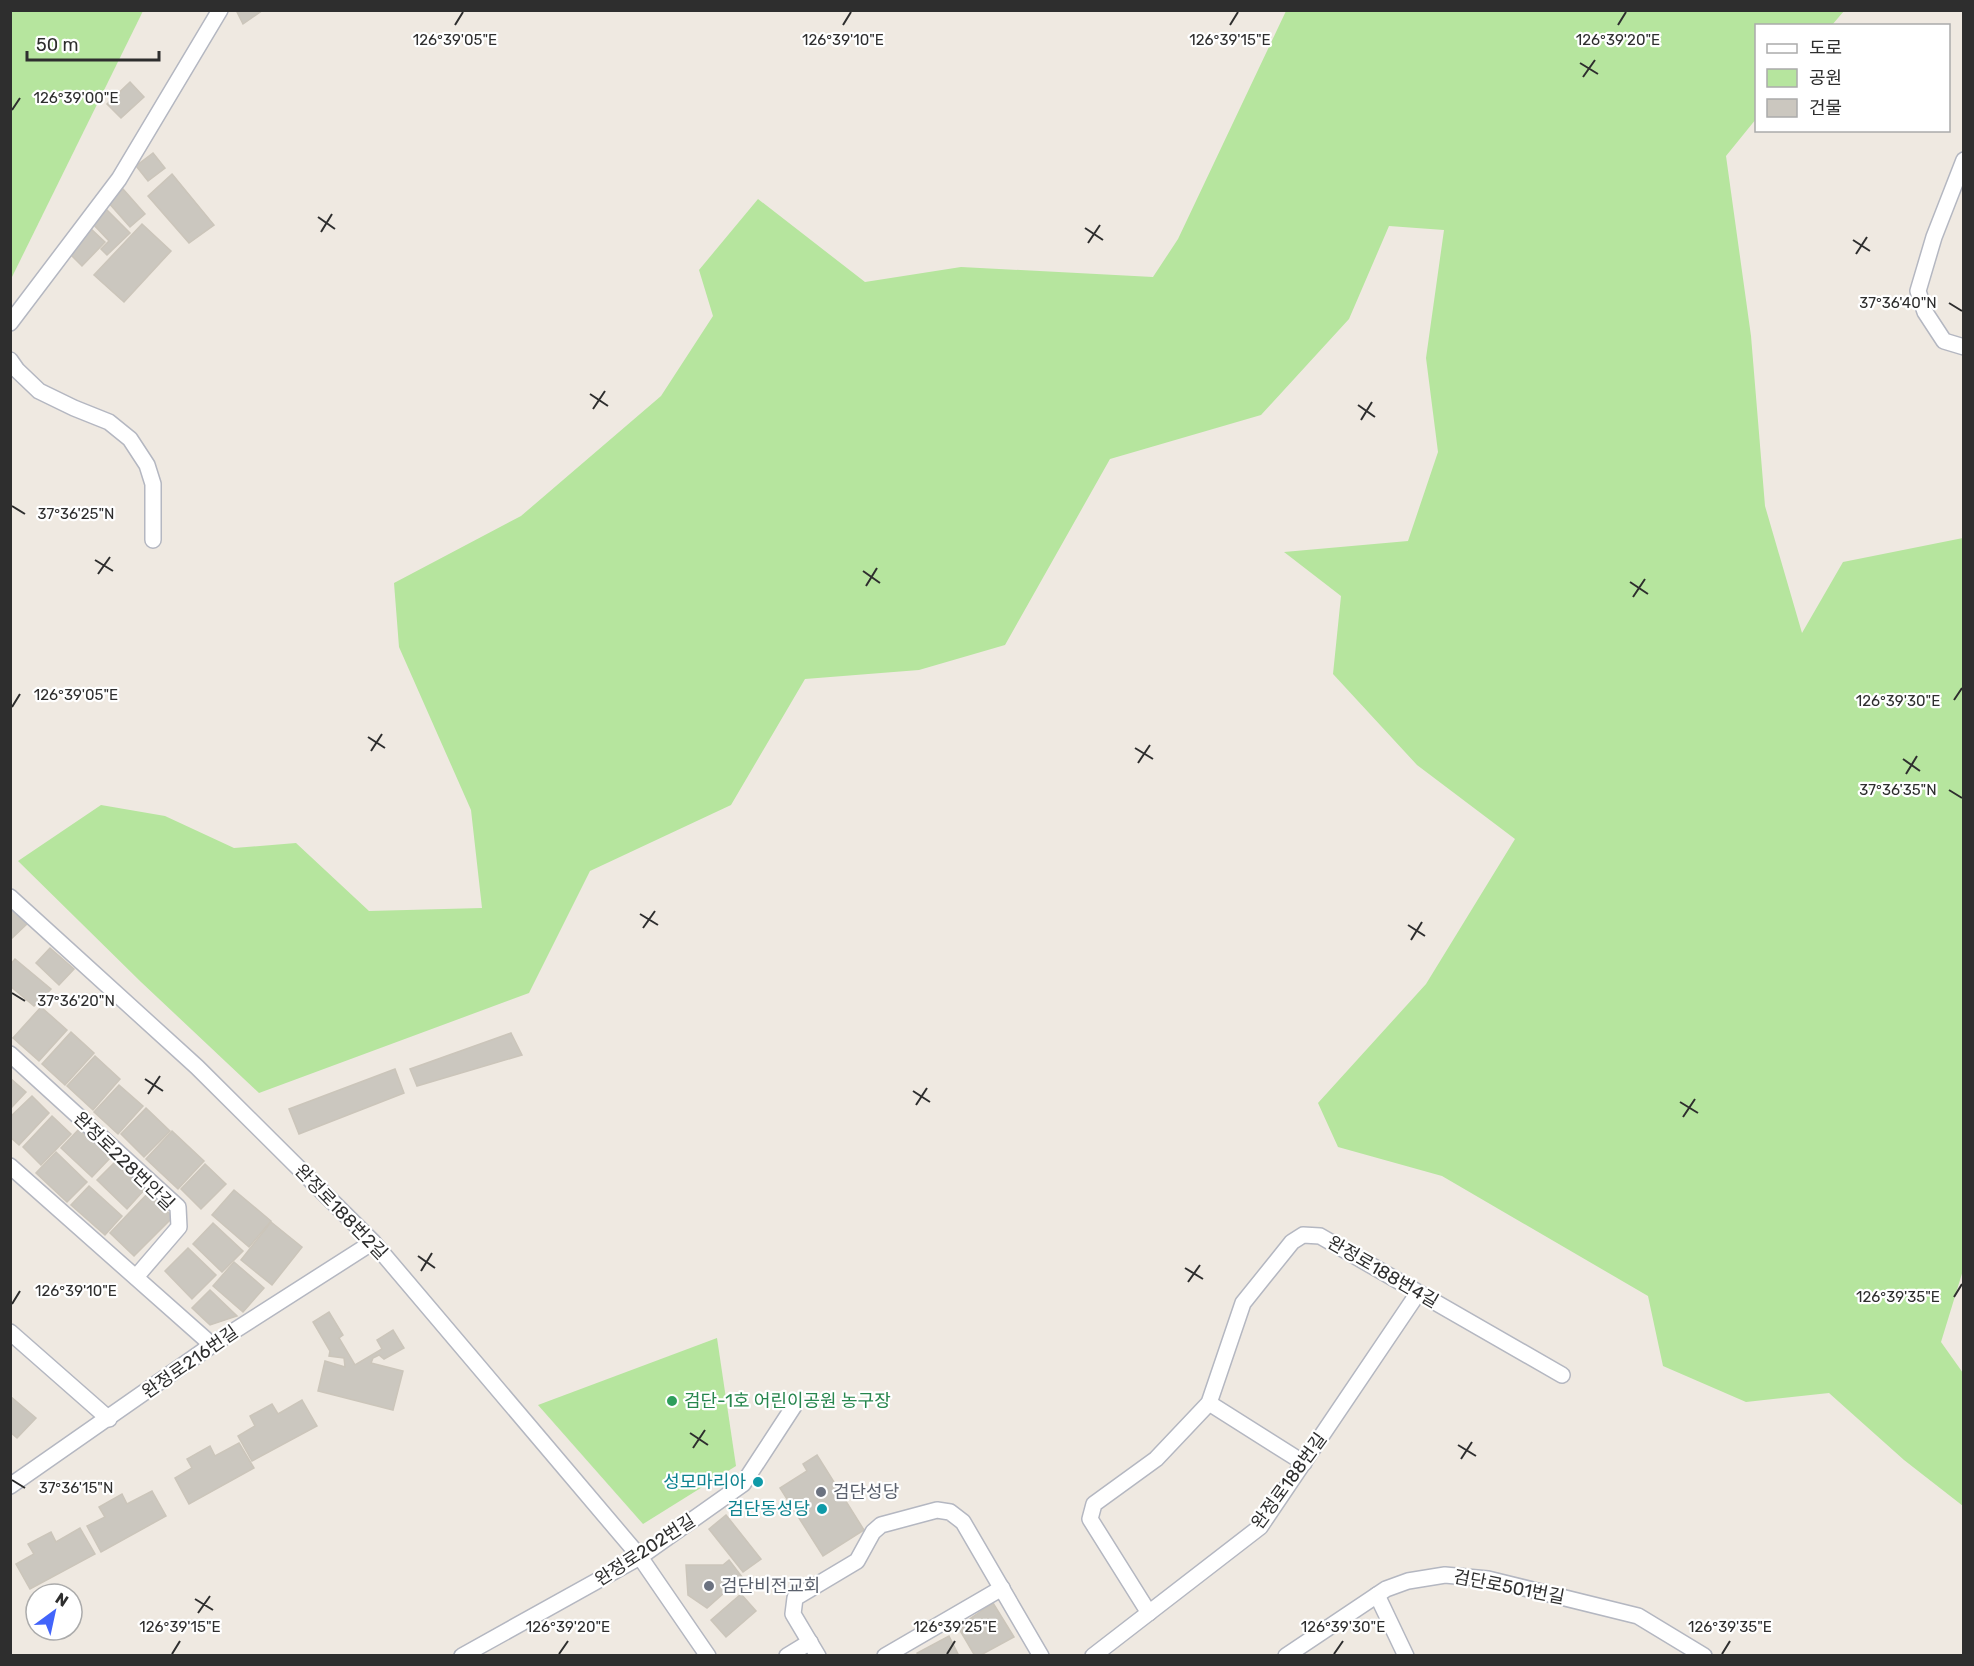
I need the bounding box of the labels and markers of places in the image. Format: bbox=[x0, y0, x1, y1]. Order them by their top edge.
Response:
place label: 검단-1호 어린이공원 농구장 bbox=[684, 1390, 891, 1412]
marker: 검단-1호 어린이공원 농구장 bbox=[665, 1394, 679, 1408]
place label: 성모마리아 bbox=[663, 1471, 746, 1493]
marker: 성모마리아 bbox=[751, 1475, 765, 1489]
place label: 검단성당 bbox=[833, 1481, 899, 1503]
marker: 검단성당 bbox=[814, 1485, 828, 1499]
place label: 검단동성당 bbox=[727, 1498, 810, 1520]
marker: 검단동성당 bbox=[815, 1502, 829, 1516]
place label: 검단비전교회 bbox=[721, 1575, 820, 1597]
marker: 검단비전교회 bbox=[702, 1579, 716, 1593]

